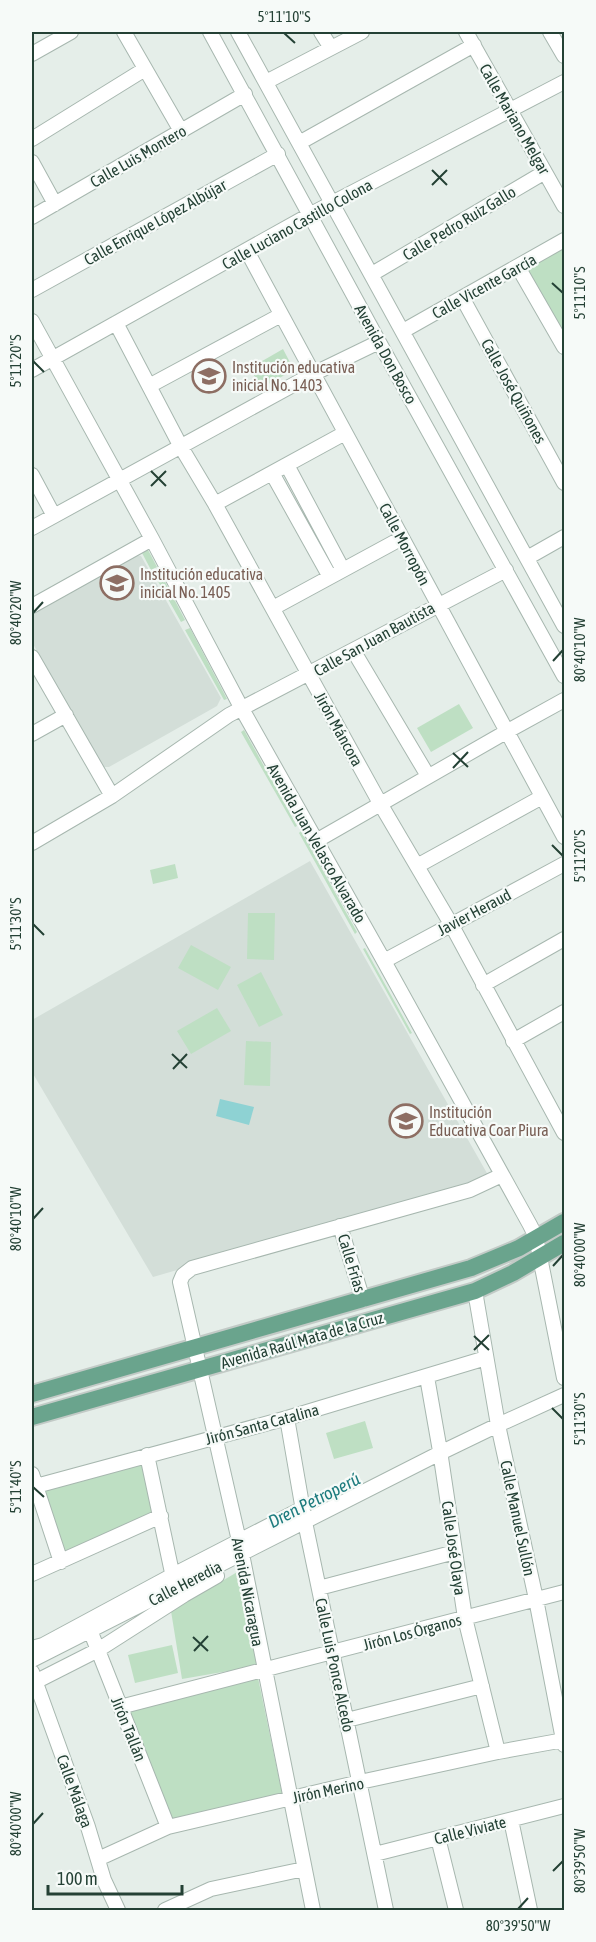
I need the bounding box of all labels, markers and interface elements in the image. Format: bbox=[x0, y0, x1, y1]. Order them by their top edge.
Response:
text: 5°11'10"S bbox=[257, 8, 311, 25]
street label: Calle Mariano Melgar bbox=[475, 61, 554, 178]
street label: Calle Luis Montero bbox=[87, 121, 189, 191]
street label: Calle Enrique López Albújar bbox=[81, 175, 230, 270]
street label: Calle Luciano Castillo Colona bbox=[219, 175, 375, 273]
street label: Calle Pedro Ruiz Gallo bbox=[399, 182, 519, 264]
street label: Calle Vicente García bbox=[429, 250, 539, 322]
text: 5°11'10"S bbox=[571, 266, 588, 320]
street label: Avenida Don Bosco bbox=[351, 301, 421, 407]
text: 5°11'20"S bbox=[7, 334, 24, 388]
street label: Calle José Quiñones bbox=[478, 336, 550, 447]
school or university icon: Institución educativa inicial No. 1403 bbox=[191, 358, 227, 394]
place label: Institución educativa inicial No. 1403 bbox=[232, 358, 355, 394]
street label: Calle Morropón bbox=[375, 500, 434, 589]
school or university icon: Institución educativa inicial No. 1405 bbox=[99, 565, 135, 601]
place label: Institución educativa inicial No. 1405 bbox=[140, 565, 263, 601]
text: 80°40'20"W bbox=[7, 581, 24, 645]
street label: Calle San Juan Bautista bbox=[310, 598, 438, 680]
text: 80°40'10"W bbox=[571, 618, 588, 682]
street label: Jirón Máncora bbox=[311, 689, 367, 769]
street label: Avenida Juan Velasco Alvarado bbox=[264, 760, 370, 926]
text: 5°11'20"S bbox=[571, 829, 588, 883]
street label: Javier Heraud bbox=[434, 885, 514, 939]
text: 5°11'30"S bbox=[7, 897, 24, 951]
school or university icon: Institución Educativa Coar Piura bbox=[388, 1103, 424, 1139]
place label: Institución Educativa Coar Piura bbox=[429, 1103, 549, 1139]
text: 80°40'10"W bbox=[7, 1187, 24, 1251]
text: 80°40'00"W bbox=[571, 1223, 588, 1287]
street label: Calle Frías bbox=[335, 1232, 369, 1295]
street label: Avenida Raúl Mata de la Cruz bbox=[219, 1308, 386, 1372]
text: 5°11'30"S bbox=[571, 1392, 588, 1446]
street label: Jirón Santa Catalina bbox=[203, 1400, 321, 1448]
street label: Calle Manuel Sullón bbox=[497, 1459, 539, 1577]
text: 5°11'40"S bbox=[7, 1460, 24, 1514]
water label: Dren Petroperú bbox=[265, 1468, 364, 1532]
street label: Calle José Olaya bbox=[437, 1500, 470, 1596]
street label: Avenida Nicaragua bbox=[228, 1536, 267, 1648]
street label: Calle Heredia bbox=[145, 1557, 225, 1609]
street label: Calle Luis Ponce Alcedo bbox=[312, 1596, 358, 1734]
street label: Jirón Los Órganos bbox=[361, 1610, 464, 1655]
street label: Jirón Tallán bbox=[108, 1694, 150, 1764]
street label: Calle Málaga bbox=[53, 1752, 96, 1830]
street label: Jirón Merino bbox=[291, 1774, 365, 1806]
text: 80°40'00"W bbox=[7, 1792, 24, 1856]
street label: Calle Viviate bbox=[432, 1812, 508, 1848]
text: 80°39'50"W bbox=[571, 1829, 588, 1893]
scale bar bbox=[48, 1858, 182, 1896]
text: 100 m bbox=[57, 1868, 98, 1889]
text: 80°39'50"W bbox=[486, 1917, 550, 1934]

